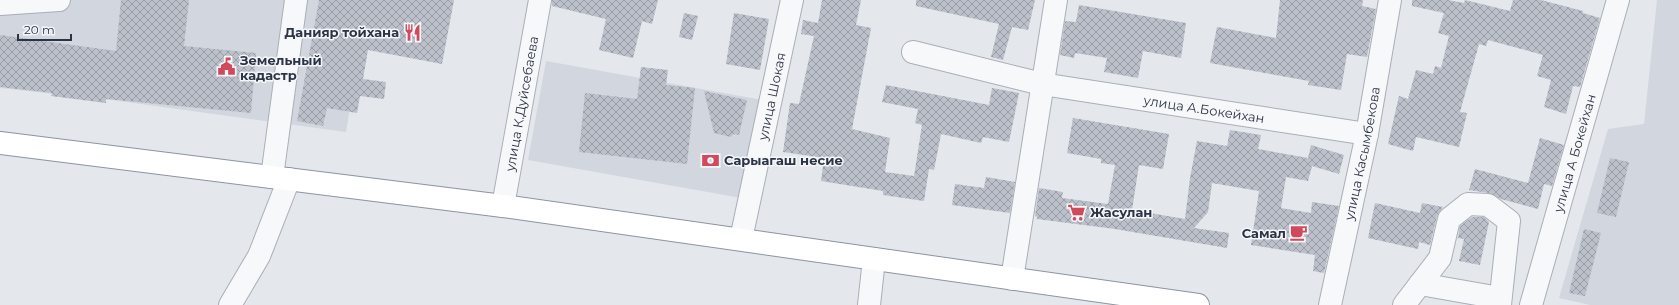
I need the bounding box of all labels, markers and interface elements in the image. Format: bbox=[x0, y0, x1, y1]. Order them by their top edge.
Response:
scale bar bbox=[18, 16, 71, 42]
text: 20 m bbox=[24, 22, 55, 37]
restaurant icon: Данияр тойхана bbox=[402, 22, 422, 42]
place label: Данияр тойхана bbox=[285, 24, 399, 40]
street label: улица К.Дуйсебаева bbox=[501, 35, 541, 174]
street label: улица Шокая bbox=[754, 51, 789, 143]
place label: Земельный кадастр bbox=[239, 52, 322, 83]
public building icon: Земельный кадастр bbox=[217, 57, 237, 77]
street label: улица Касымбекова bbox=[1340, 85, 1383, 223]
street label: улица А.Бокейхан bbox=[1142, 92, 1266, 126]
street label: улица А Бокейхан bbox=[1550, 92, 1599, 215]
bank icon: Сарыагаш несие bbox=[701, 150, 721, 170]
place label: Сарыагаш несие bbox=[724, 152, 843, 168]
supermarket icon: Жасулан bbox=[1067, 202, 1087, 222]
place label: Жасулан bbox=[1090, 204, 1152, 220]
cafe icon: Самал bbox=[1289, 223, 1309, 243]
place label: Самал bbox=[1242, 225, 1286, 241]

